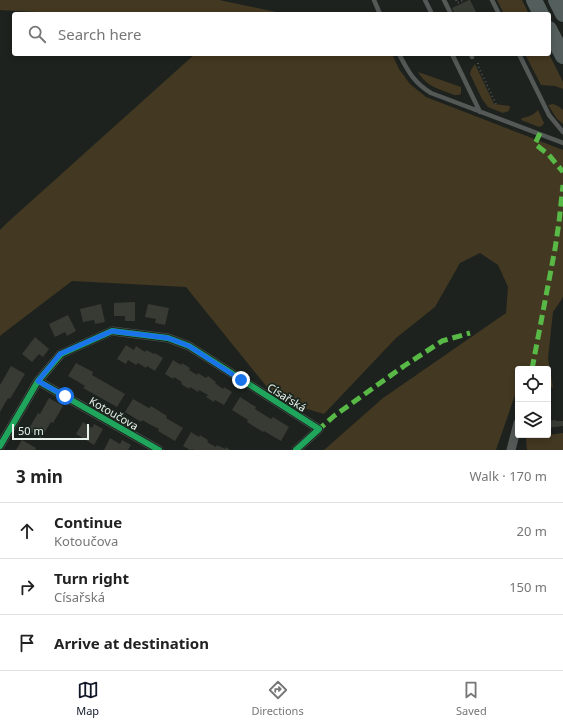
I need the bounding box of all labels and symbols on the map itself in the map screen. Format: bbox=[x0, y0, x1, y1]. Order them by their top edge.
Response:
route end bbox=[232, 371, 250, 389]
street label: Císařská bbox=[265, 379, 309, 415]
route start bbox=[56, 387, 74, 405]
street label: Kotoučova bbox=[87, 393, 141, 433]
scale bar bbox=[12, 422, 89, 441]

